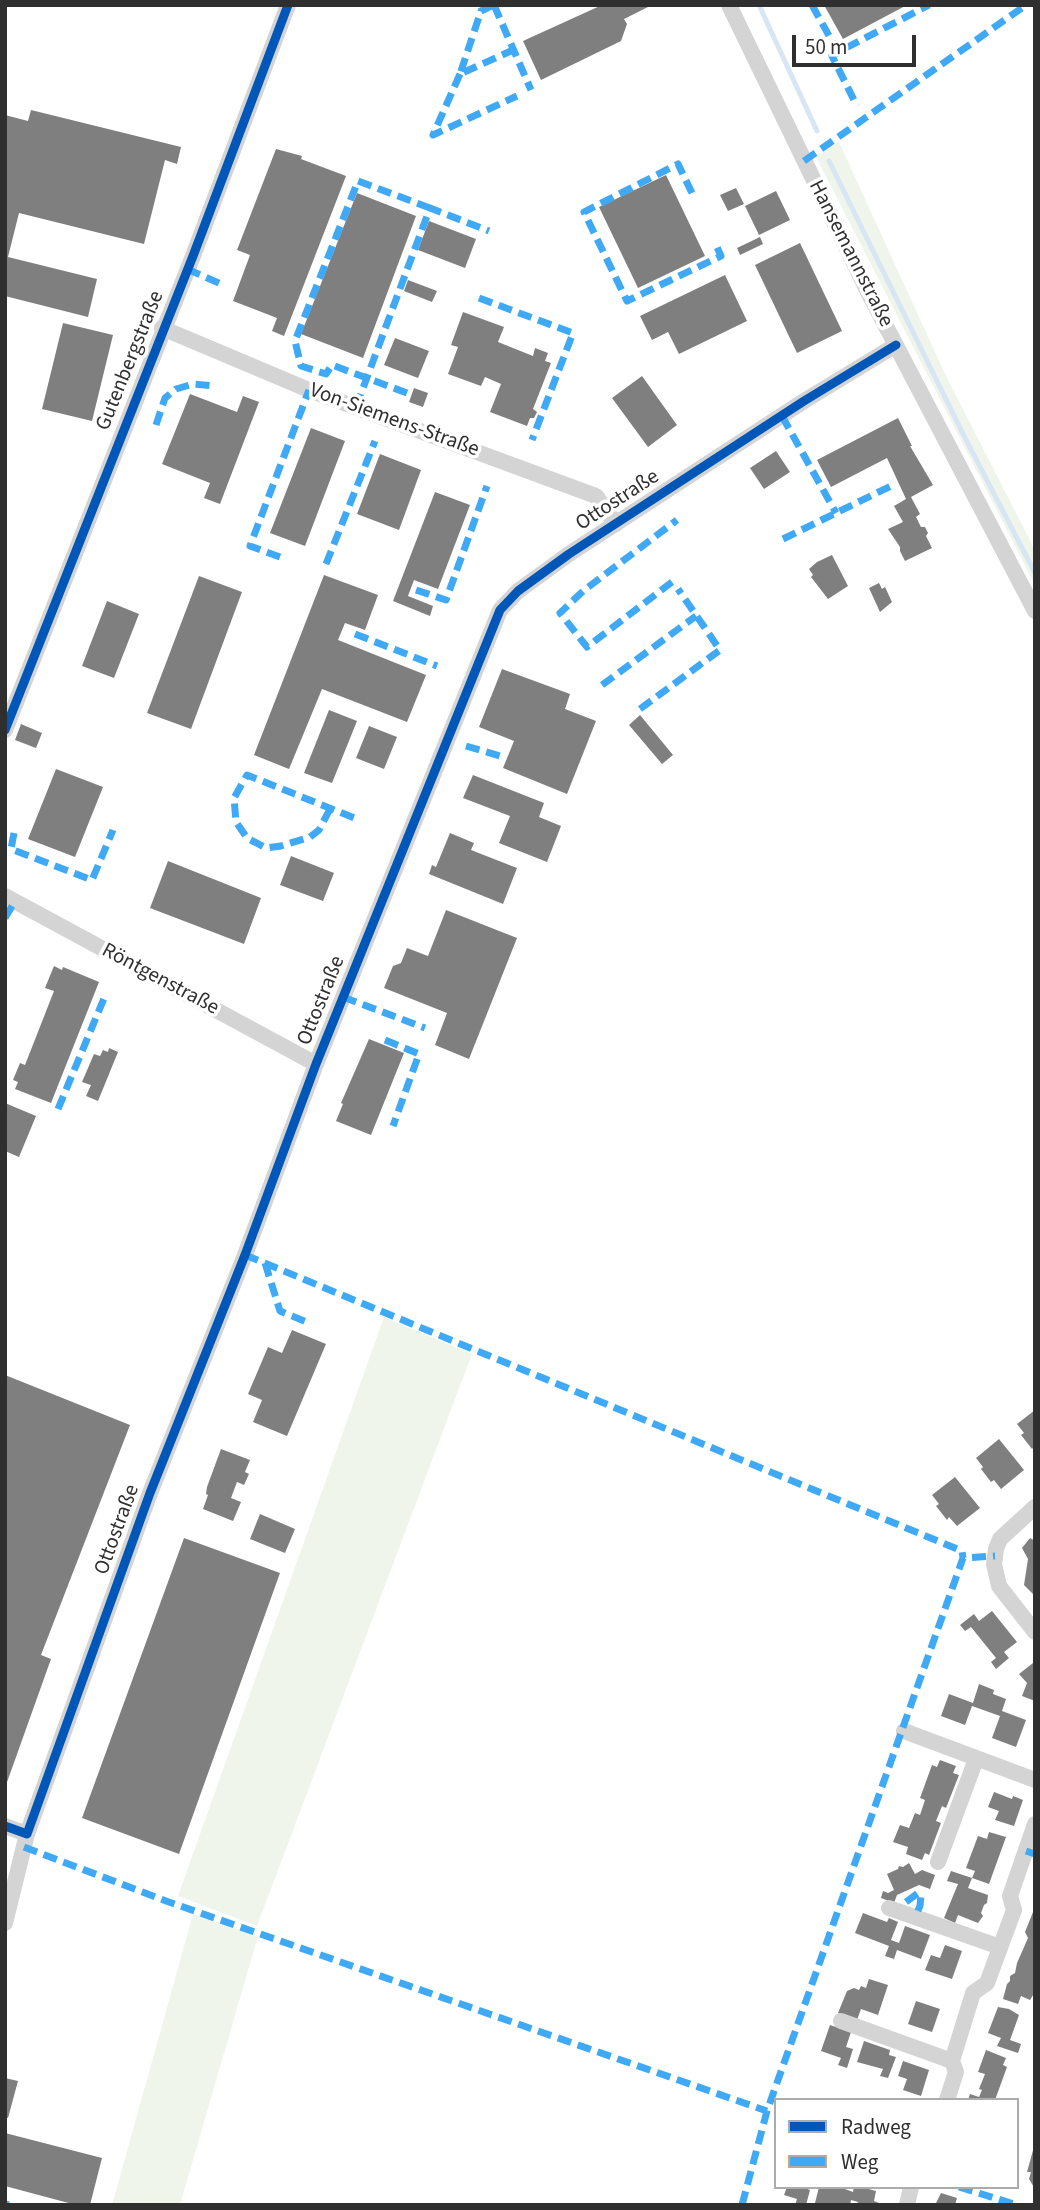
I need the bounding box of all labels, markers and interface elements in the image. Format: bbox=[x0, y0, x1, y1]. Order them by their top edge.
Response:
scale bar bbox=[795, 21, 919, 65]
text: 50 m bbox=[805, 32, 847, 62]
street label: Hansemannstraße bbox=[802, 176, 898, 332]
street label: Gutenbergstraße bbox=[92, 288, 170, 434]
street label: Von-Siemens-Straße bbox=[306, 379, 482, 463]
street label: Ottostraße bbox=[572, 465, 664, 537]
street label: Röntgenstraße bbox=[97, 939, 223, 1021]
street label: Ottostraße bbox=[293, 953, 351, 1049]
street label: Ottostraße bbox=[90, 1481, 146, 1579]
legend bbox=[774, 2098, 1019, 2189]
text: Radweg bbox=[841, 2112, 911, 2142]
text: Weg bbox=[841, 2147, 878, 2177]

